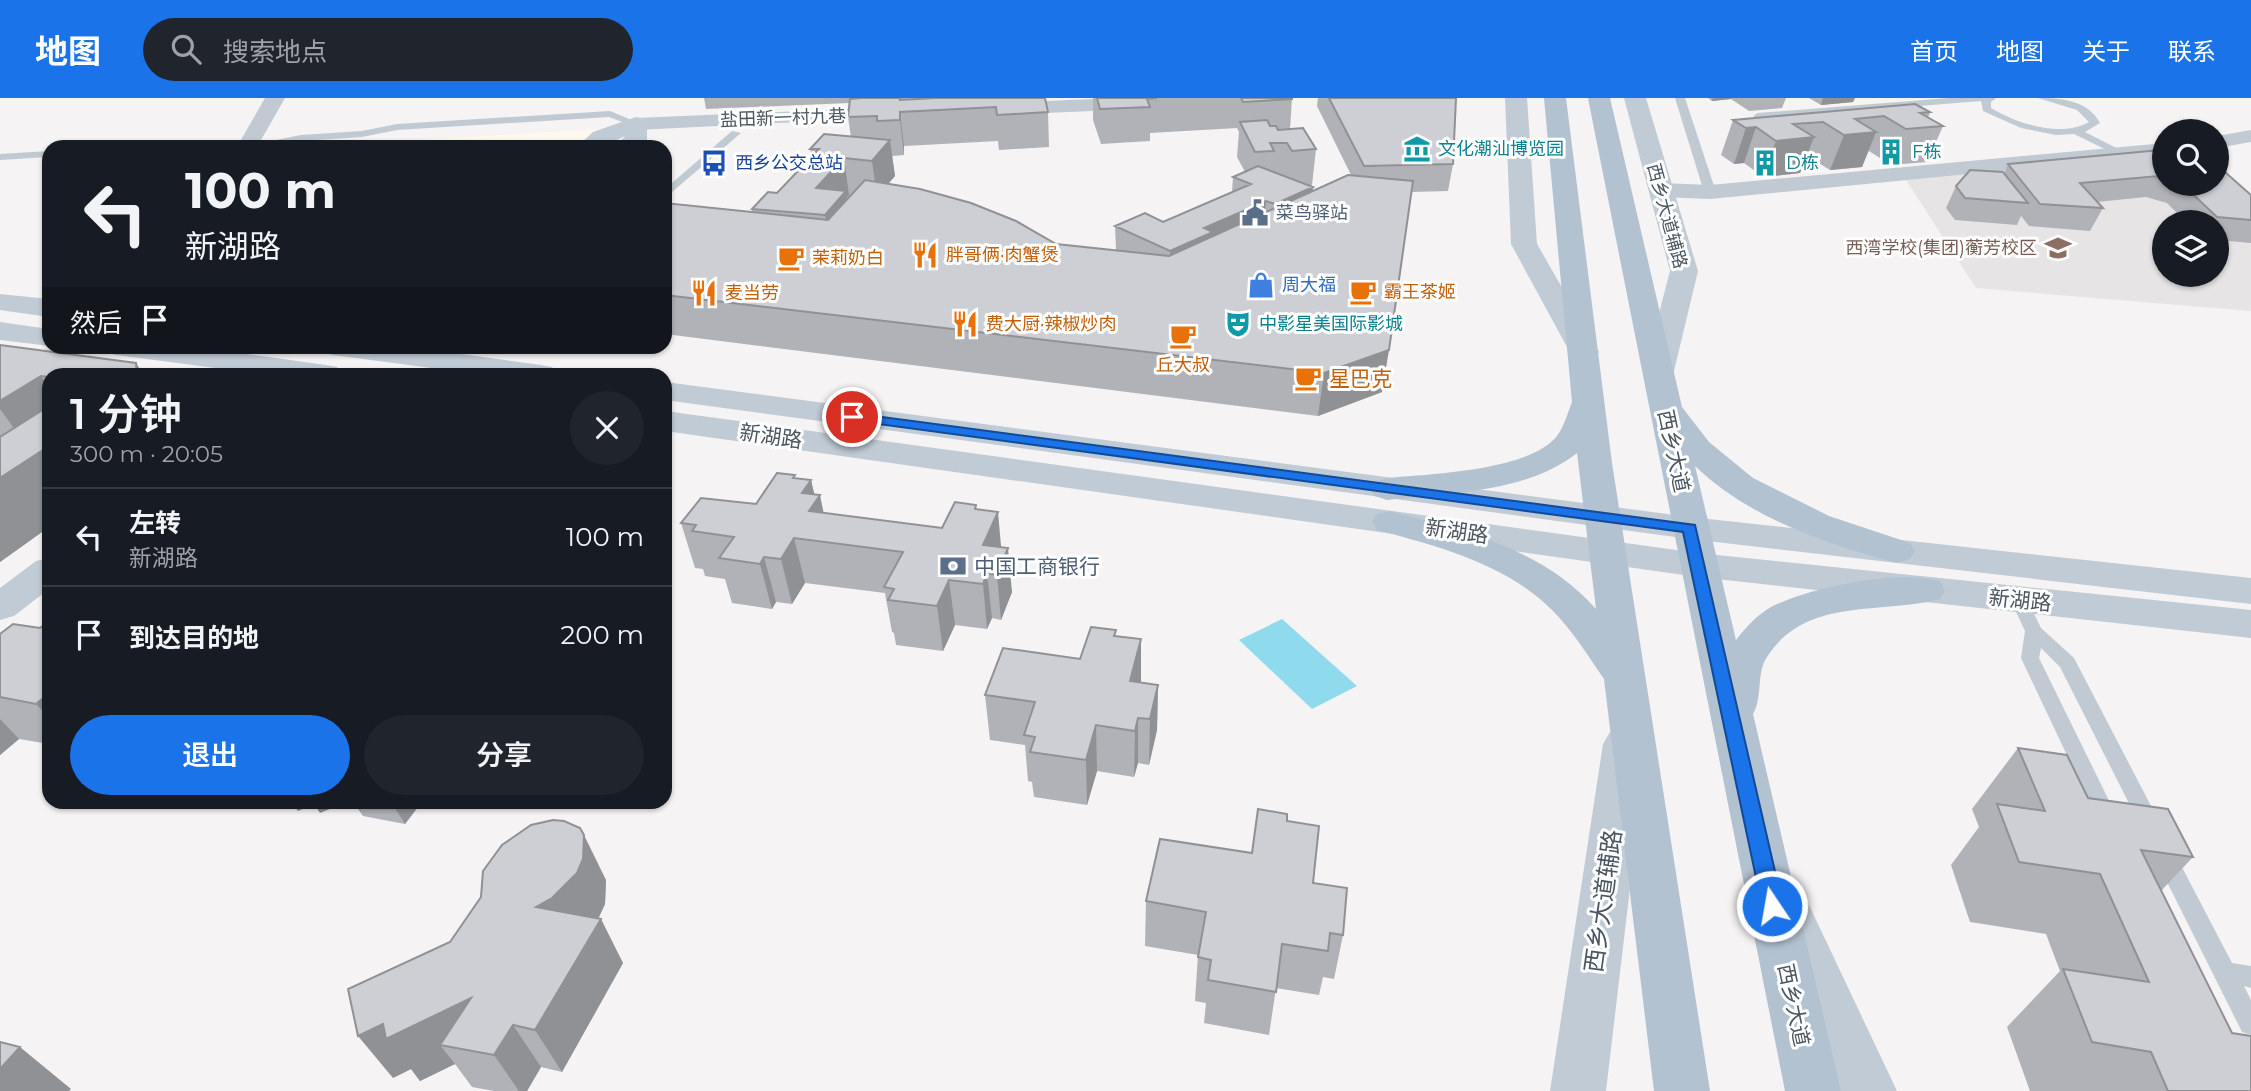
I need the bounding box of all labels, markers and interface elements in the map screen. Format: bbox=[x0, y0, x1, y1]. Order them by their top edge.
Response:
search box bbox=[143, 18, 633, 81]
icon: search bbox=[167, 30, 205, 68]
text: 地图 bbox=[35, 31, 101, 71]
text: 搜索地点 bbox=[223, 36, 327, 68]
text: 首页 bbox=[1910, 37, 1958, 66]
text: 地图 bbox=[1996, 37, 2044, 66]
text: 关于 bbox=[2082, 37, 2130, 66]
text: 联系 bbox=[2168, 37, 2216, 66]
street label: 盐田新一村九巷 bbox=[720, 105, 846, 131]
map controls bbox=[2152, 119, 2229, 287]
button: search bbox=[2152, 119, 2229, 196]
museum icon: 文化潮汕博览园 bbox=[1402, 134, 1432, 164]
building icon: F栋 bbox=[1876, 137, 1906, 167]
place label: 文化潮汕博览园 bbox=[1438, 138, 1564, 160]
place label: F栋 bbox=[1912, 141, 1941, 163]
bus stop icon: 西乡公交总站 bbox=[699, 148, 729, 178]
building icon: D栋 bbox=[1750, 148, 1780, 178]
place label: 西乡公交总站 bbox=[735, 152, 843, 174]
place label: D栋 bbox=[1786, 152, 1819, 174]
text: 100 m bbox=[185, 161, 336, 220]
street label: 西乡大道辅路 bbox=[1642, 161, 1692, 271]
icon: left bbox=[70, 168, 161, 259]
public building icon: 菜鸟驿站 bbox=[1240, 198, 1270, 228]
place label: 菜鸟驿站 bbox=[1276, 202, 1348, 224]
button: layers bbox=[2152, 210, 2229, 287]
text: 新湖路 bbox=[185, 227, 281, 266]
school or university icon: 西湾学校(集团)蘅芳校区 bbox=[2043, 233, 2073, 263]
place label: 西湾学校(集团)蘅芳校区 bbox=[1845, 237, 2037, 259]
restaurant icon: 胖哥俩·肉蟹煲 bbox=[910, 240, 940, 270]
cafe icon: 茉莉奶白 bbox=[776, 243, 806, 273]
place label: 胖哥俩·肉蟹煲 bbox=[946, 244, 1059, 266]
place label: 茉莉奶白 bbox=[812, 247, 884, 269]
shop icon: 周大福 bbox=[1246, 270, 1276, 300]
place label: 周大福 bbox=[1282, 274, 1336, 296]
cafe icon: 霸王茶姬 bbox=[1348, 277, 1378, 307]
restaurant icon: 麦当劳 bbox=[689, 278, 719, 308]
place label: 霸王茶姬 bbox=[1384, 281, 1456, 303]
place label: 麦当劳 bbox=[725, 282, 779, 304]
icon: arrive bbox=[136, 301, 174, 339]
text: 然后 bbox=[70, 307, 122, 339]
restaurant icon: 费大厨·辣椒炒肉 bbox=[950, 309, 980, 339]
theatre icon: 中影星美国际影城 bbox=[1223, 309, 1253, 339]
place label: 费大厨·辣椒炒肉 bbox=[986, 313, 1117, 335]
place label: 中影星美国际影城 bbox=[1259, 313, 1403, 335]
cafe icon: 丘大叔 bbox=[1168, 321, 1198, 351]
place label: 丘大叔 bbox=[1156, 354, 1210, 376]
cafe icon: 星巴克 bbox=[1293, 363, 1323, 393]
place label: 星巴克 bbox=[1329, 366, 1392, 391]
pin bbox=[822, 387, 882, 447]
text: 1 分钟 bbox=[70, 388, 182, 440]
button: close bbox=[570, 391, 644, 465]
icon: arrive bbox=[833, 398, 871, 436]
street label: 西乡大道 bbox=[1653, 407, 1695, 495]
street label: 新湖路 bbox=[738, 419, 804, 453]
text: 300 m · 20:05 bbox=[70, 440, 223, 468]
text: 左转 bbox=[129, 507, 181, 539]
street label: 新湖路 bbox=[1424, 514, 1490, 548]
icon: left bbox=[70, 518, 108, 556]
text: 100 m bbox=[566, 521, 644, 553]
text: 新湖路 bbox=[129, 544, 198, 572]
bank icon: 中国工商银行 bbox=[938, 551, 968, 581]
place label: 中国工商银行 bbox=[974, 554, 1100, 579]
street label: 新湖路 bbox=[1987, 584, 2053, 616]
icon: arrive bbox=[70, 616, 108, 654]
text: 200 m bbox=[560, 619, 644, 651]
text: 到达目的地 bbox=[129, 622, 259, 654]
button: 退出 bbox=[70, 715, 350, 795]
button: 分享 bbox=[364, 715, 644, 795]
street label: 西乡大道辅路 bbox=[1579, 828, 1627, 974]
position arrow bbox=[1735, 869, 1809, 943]
street label: 西乡大道 bbox=[1773, 961, 1815, 1049]

